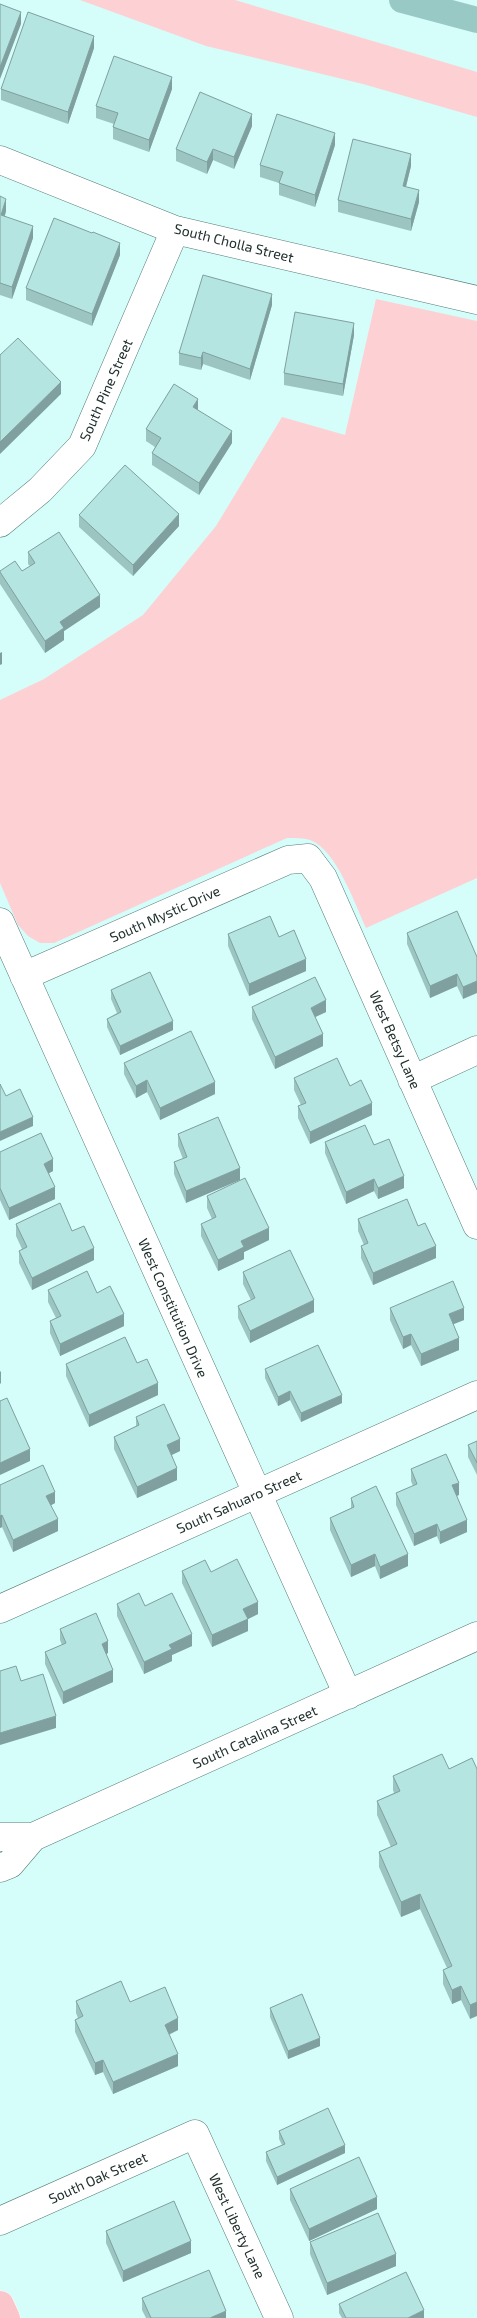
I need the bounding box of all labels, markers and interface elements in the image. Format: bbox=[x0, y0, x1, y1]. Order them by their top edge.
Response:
street label: South Cholla Street bbox=[173, 219, 296, 266]
street label: South Pine Street bbox=[75, 336, 136, 443]
street label: South Mystic Drive bbox=[107, 882, 223, 946]
street label: West Betsy Lane bbox=[366, 988, 425, 1091]
street label: West Constitution Drive bbox=[135, 1236, 212, 1380]
street label: South Sahuaro Street bbox=[174, 1466, 304, 1537]
street label: South Catalina Street bbox=[190, 1701, 320, 1772]
street label: South Oak Street bbox=[46, 2148, 150, 2207]
street label: West Liberty Lane bbox=[206, 2171, 269, 2281]

